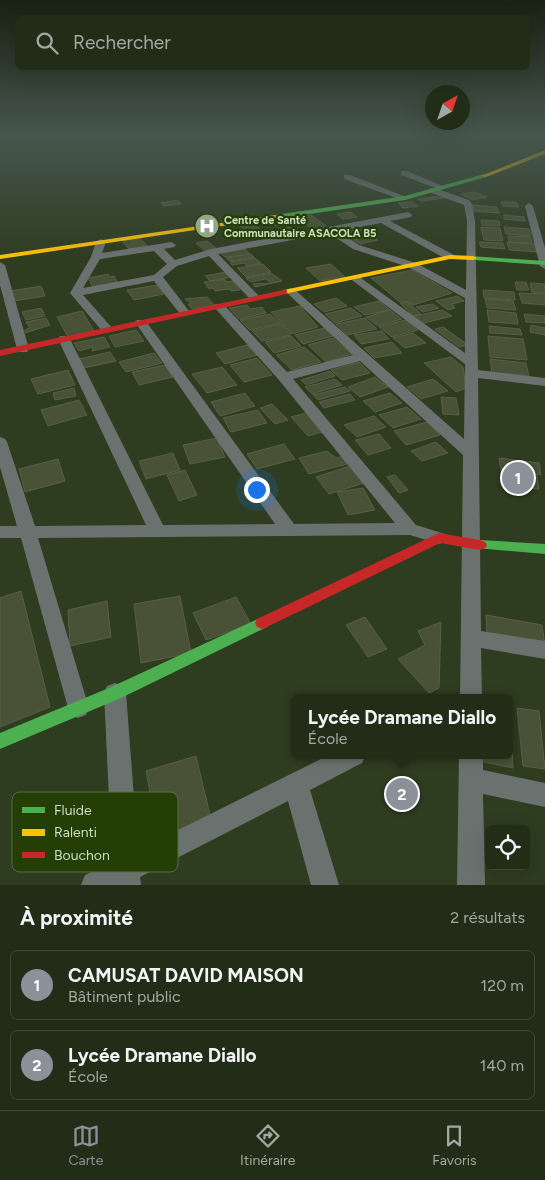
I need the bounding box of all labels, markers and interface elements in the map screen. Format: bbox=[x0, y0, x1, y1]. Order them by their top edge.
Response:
search box bbox=[15, 15, 530, 70]
icon: search bbox=[33, 29, 61, 57]
text: Rechercher bbox=[73, 31, 171, 54]
north arrow bbox=[425, 85, 470, 130]
hospital icon: Centre de Santé Communautaire ASACOLA B5 bbox=[194, 213, 220, 239]
place label: Centre de Santé Communautaire ASACOLA B5 bbox=[224, 214, 376, 240]
pin: 1 bbox=[502, 459, 534, 497]
your location bbox=[244, 477, 270, 503]
popup bbox=[291, 694, 513, 759]
text: Lycée Dramane Diallo bbox=[308, 706, 496, 729]
text: École bbox=[308, 729, 347, 748]
pin: 2 bbox=[386, 775, 418, 813]
legend bbox=[12, 792, 178, 872]
text: Fluide bbox=[54, 802, 92, 819]
text: Ralenti bbox=[54, 824, 97, 841]
map controls bbox=[485, 825, 530, 870]
button: locate bbox=[485, 825, 530, 870]
text: Bouchon bbox=[54, 847, 110, 864]
text: À proximité bbox=[20, 905, 133, 930]
text: 2 résultats bbox=[450, 908, 525, 927]
text: CAMUSAT DAVID MAISON bbox=[68, 964, 304, 987]
text: 1 bbox=[34, 976, 40, 995]
text: 120 m bbox=[481, 976, 524, 995]
text: Bâtiment public bbox=[68, 987, 181, 1006]
text: Lycée Dramane Diallo bbox=[68, 1044, 256, 1067]
text: 2 bbox=[32, 1056, 42, 1075]
text: 140 m bbox=[480, 1056, 524, 1075]
text: École bbox=[68, 1067, 108, 1086]
tab: Carte bbox=[68, 1122, 103, 1169]
tab: Itinéraire bbox=[240, 1122, 295, 1169]
tab: Favoris bbox=[432, 1122, 477, 1169]

